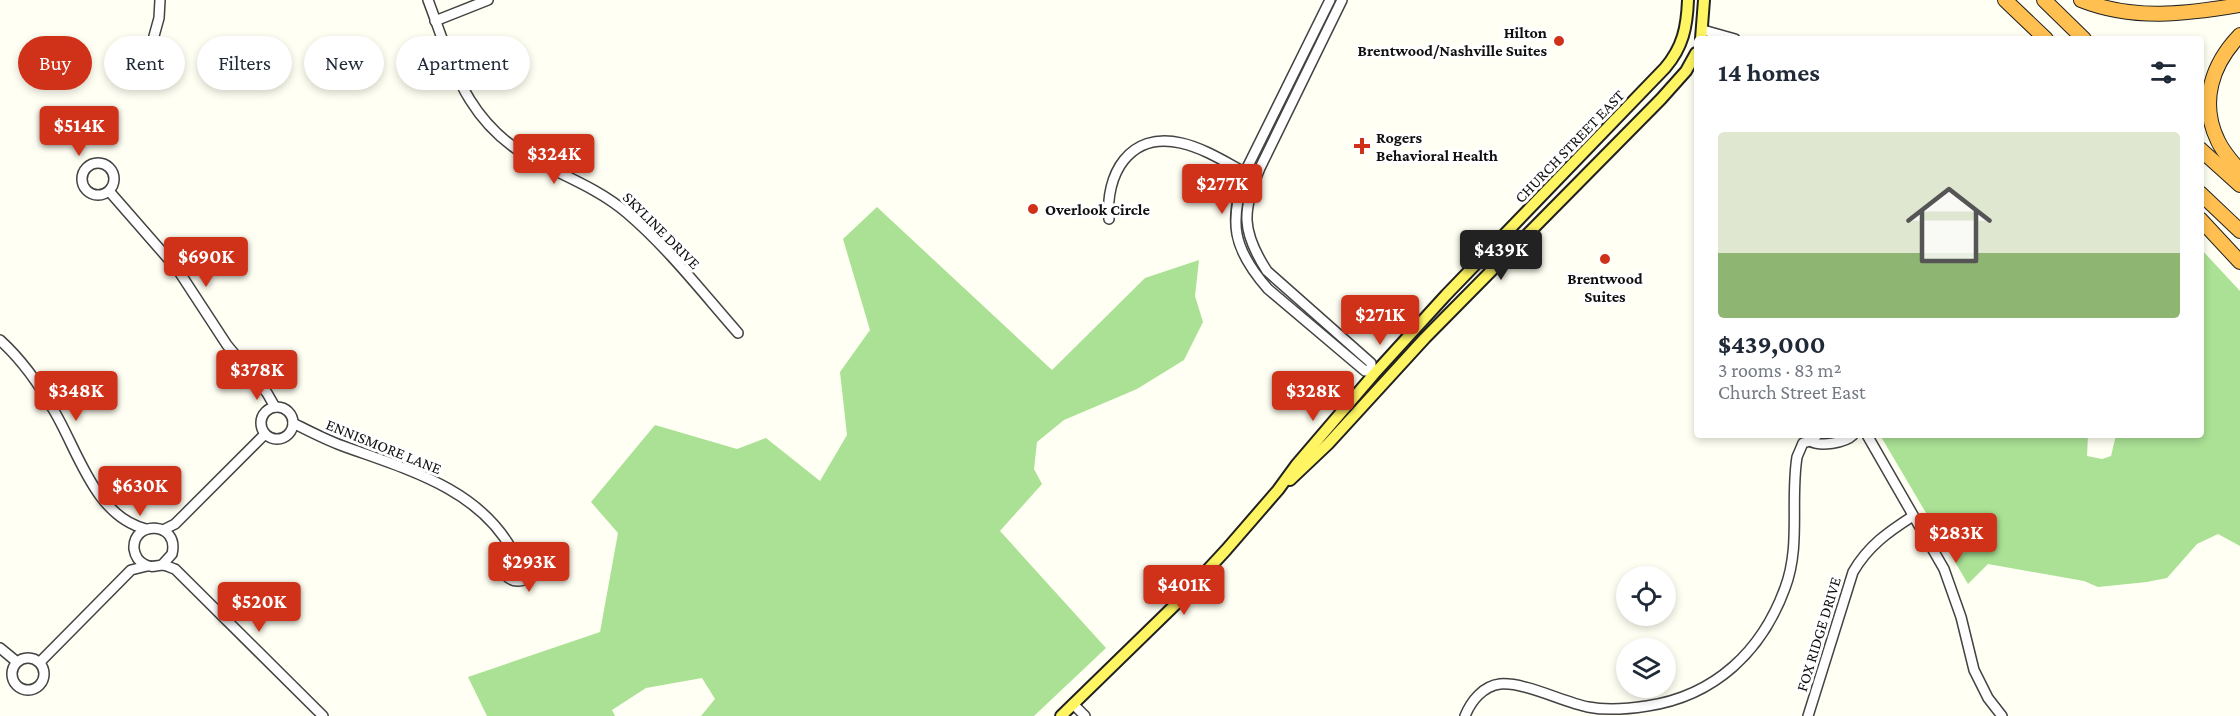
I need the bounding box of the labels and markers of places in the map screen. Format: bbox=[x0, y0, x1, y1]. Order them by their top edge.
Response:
place label: Hilton Brentwood/Nashville Suites bbox=[1358, 24, 1547, 59]
marker: Hilton Brentwood/Nashville Suites bbox=[1552, 34, 1566, 48]
pin: $514K bbox=[37, 106, 121, 157]
place label: Rogers Behavioral Health bbox=[1376, 129, 1498, 164]
pin: $324K bbox=[512, 134, 596, 185]
marker: Rogers Behavioral Health bbox=[1353, 137, 1371, 155]
pin: $277K bbox=[1180, 164, 1264, 215]
place label: Overlook Circle bbox=[1045, 201, 1150, 218]
marker: Overlook Circle bbox=[1026, 202, 1040, 216]
pin: $439K bbox=[1459, 230, 1543, 281]
pin: $690K bbox=[164, 237, 248, 288]
marker: Brentwood Suites bbox=[1598, 252, 1612, 266]
place label: Brentwood Suites bbox=[1567, 270, 1643, 305]
pin: $271K bbox=[1338, 295, 1422, 346]
pin: $378K bbox=[215, 350, 299, 401]
pin: $348K bbox=[34, 371, 118, 422]
pin: $328K bbox=[1271, 371, 1355, 422]
pin: $630K bbox=[98, 466, 182, 517]
pin: $283K bbox=[1914, 513, 1998, 564]
pin: $293K bbox=[487, 542, 571, 593]
pin: $401K bbox=[1142, 565, 1226, 616]
pin: $520K bbox=[217, 582, 301, 633]

